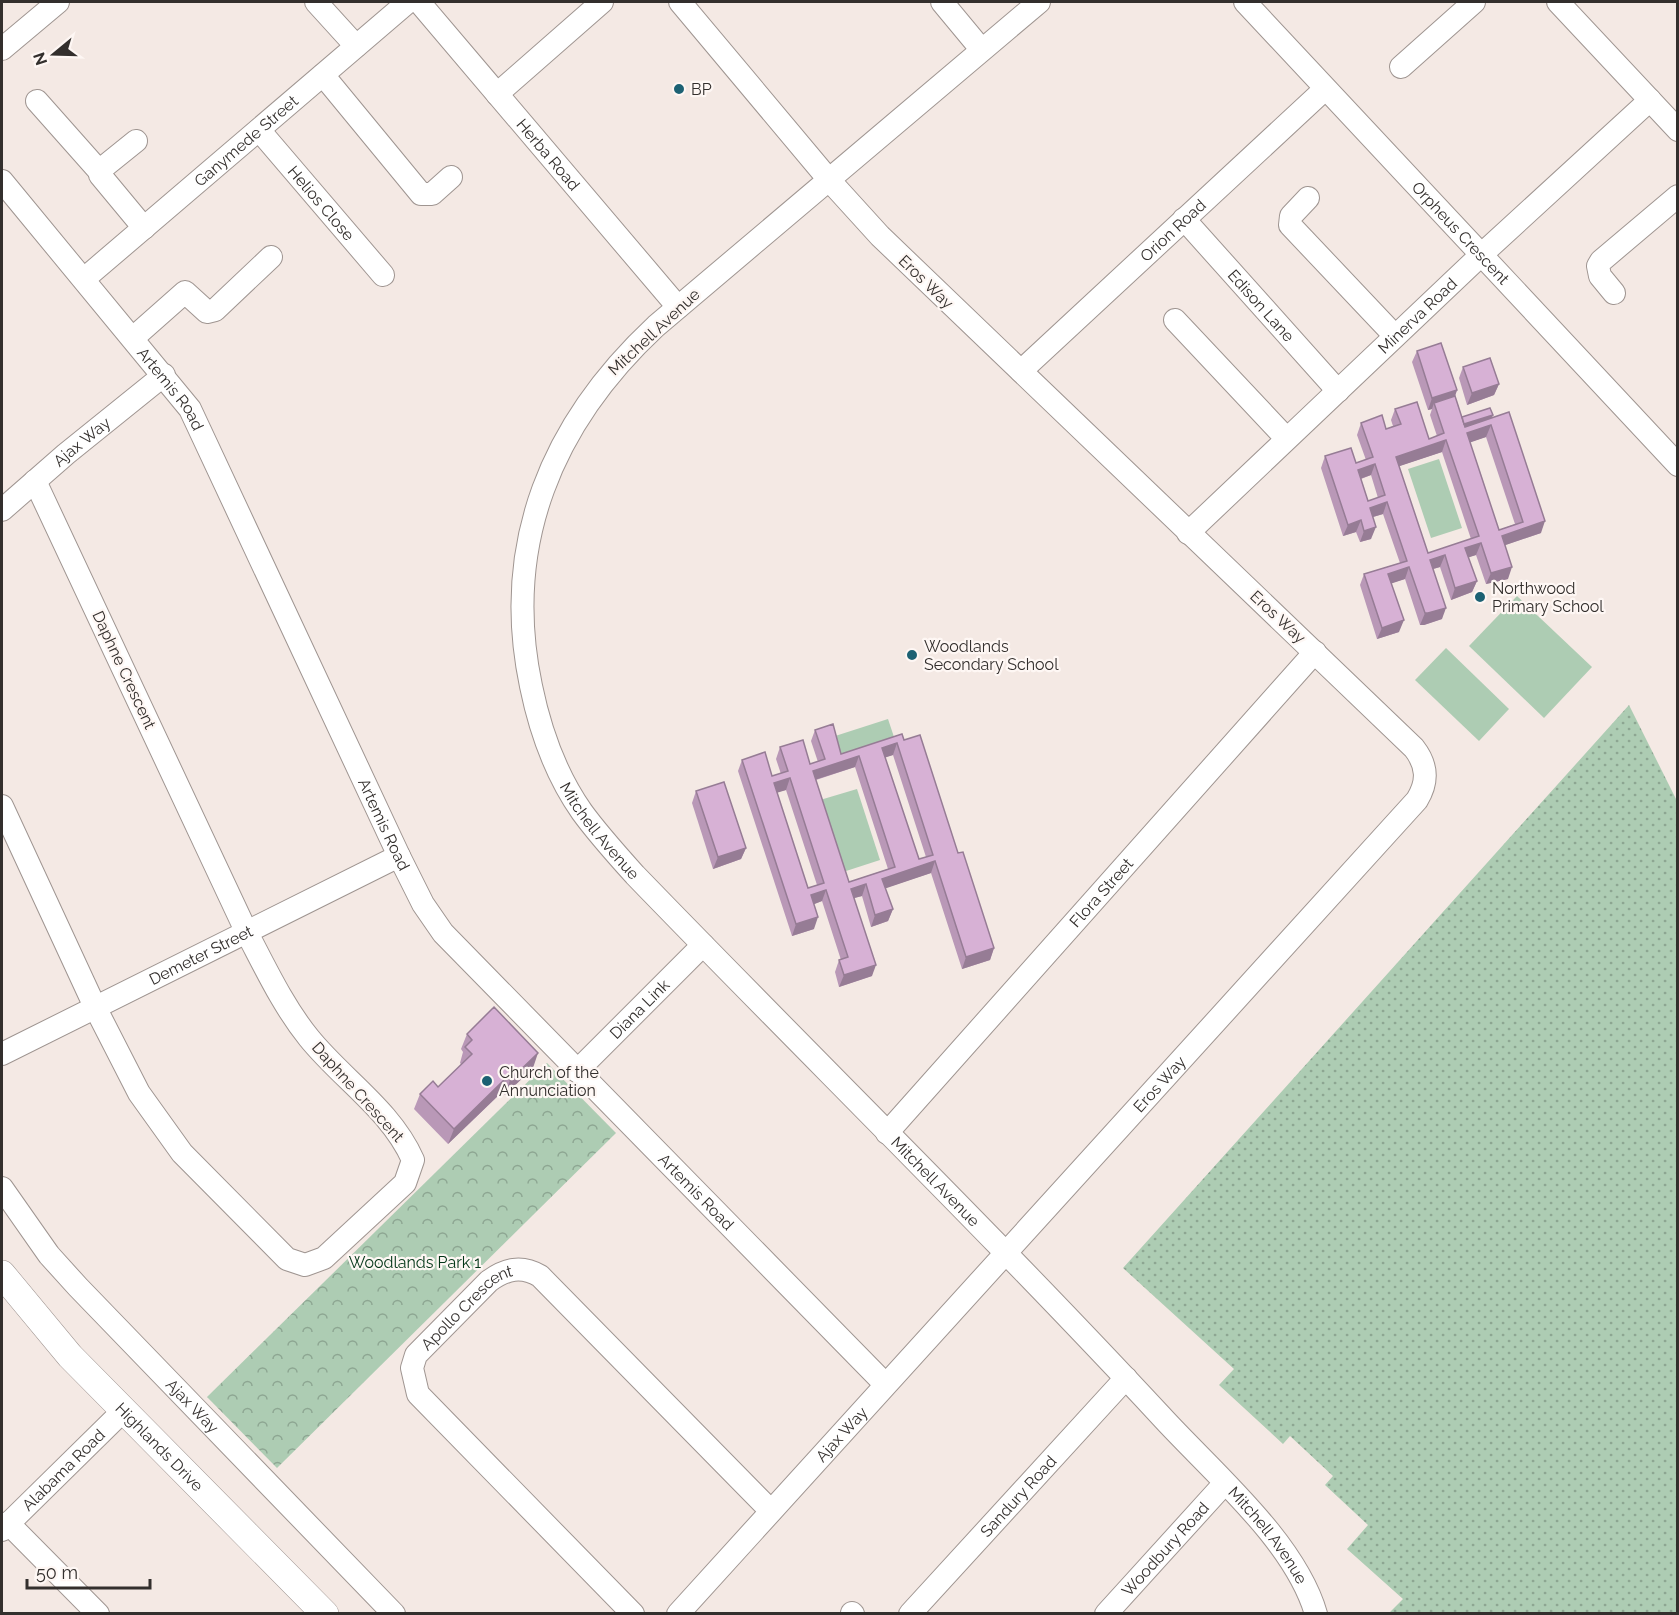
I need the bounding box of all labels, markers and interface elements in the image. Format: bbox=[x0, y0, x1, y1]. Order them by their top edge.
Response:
north arrow bbox=[24, 24, 84, 84]
text: N bbox=[29, 50, 51, 68]
place label: BP bbox=[691, 80, 712, 99]
marker: BP bbox=[672, 82, 686, 96]
street label: Ganymede Street bbox=[190, 91, 302, 190]
street label: Herba Road bbox=[513, 115, 584, 194]
street label: Helios Close bbox=[284, 162, 359, 244]
street label: Orpheus Crescent bbox=[1408, 177, 1514, 289]
street label: Orion Road bbox=[1136, 195, 1209, 265]
street label: Eros Way bbox=[895, 251, 958, 313]
street label: Edison Lane bbox=[1224, 265, 1299, 345]
street label: Minerva Road bbox=[1374, 274, 1461, 357]
street label: Mitchell Avenue bbox=[604, 285, 704, 379]
street label: Artemis Road bbox=[134, 343, 208, 433]
street label: Ajax Way bbox=[49, 413, 114, 470]
place label: Northwood Primary School bbox=[1492, 579, 1604, 616]
street label: Eros Way bbox=[1246, 587, 1310, 648]
marker: Northwood Primary School bbox=[1473, 590, 1487, 604]
street label: Daphne Crescent bbox=[88, 608, 160, 733]
place label: Woodlands Secondary School bbox=[924, 637, 1059, 674]
marker: Woodlands Secondary School bbox=[905, 648, 919, 662]
street label: Artemis Road bbox=[355, 775, 414, 874]
street label: Mitchell Avenue bbox=[556, 779, 644, 883]
street label: Flora Street bbox=[1065, 853, 1137, 931]
street label: Demeter Street bbox=[146, 921, 256, 989]
street label: Diana Link bbox=[605, 975, 673, 1043]
street label: Daphne Crescent bbox=[308, 1038, 408, 1146]
street label: Eros Way bbox=[1129, 1052, 1190, 1116]
place label: Church of the Annunciation bbox=[499, 1063, 599, 1100]
marker: Church of the Annunciation bbox=[480, 1074, 494, 1088]
street label: Mitchell Avenue bbox=[887, 1132, 984, 1230]
street label: Artemis Road bbox=[655, 1149, 738, 1234]
park label: Woodlands Park 1 bbox=[349, 1253, 481, 1272]
street label: Apollo Crescent bbox=[417, 1261, 515, 1354]
street label: Ajax Way bbox=[162, 1375, 223, 1437]
street label: Highlands Drive bbox=[112, 1398, 207, 1495]
street label: Ajax Way bbox=[812, 1402, 871, 1466]
street label: Alabama Road bbox=[18, 1425, 109, 1515]
street label: Sandury Road bbox=[976, 1451, 1060, 1541]
street label: Mitchell Avenue bbox=[1225, 1482, 1312, 1587]
street label: Woodbury Road bbox=[1118, 1498, 1213, 1600]
scale bar bbox=[27, 1552, 150, 1590]
text: 50 m bbox=[36, 1562, 78, 1583]

